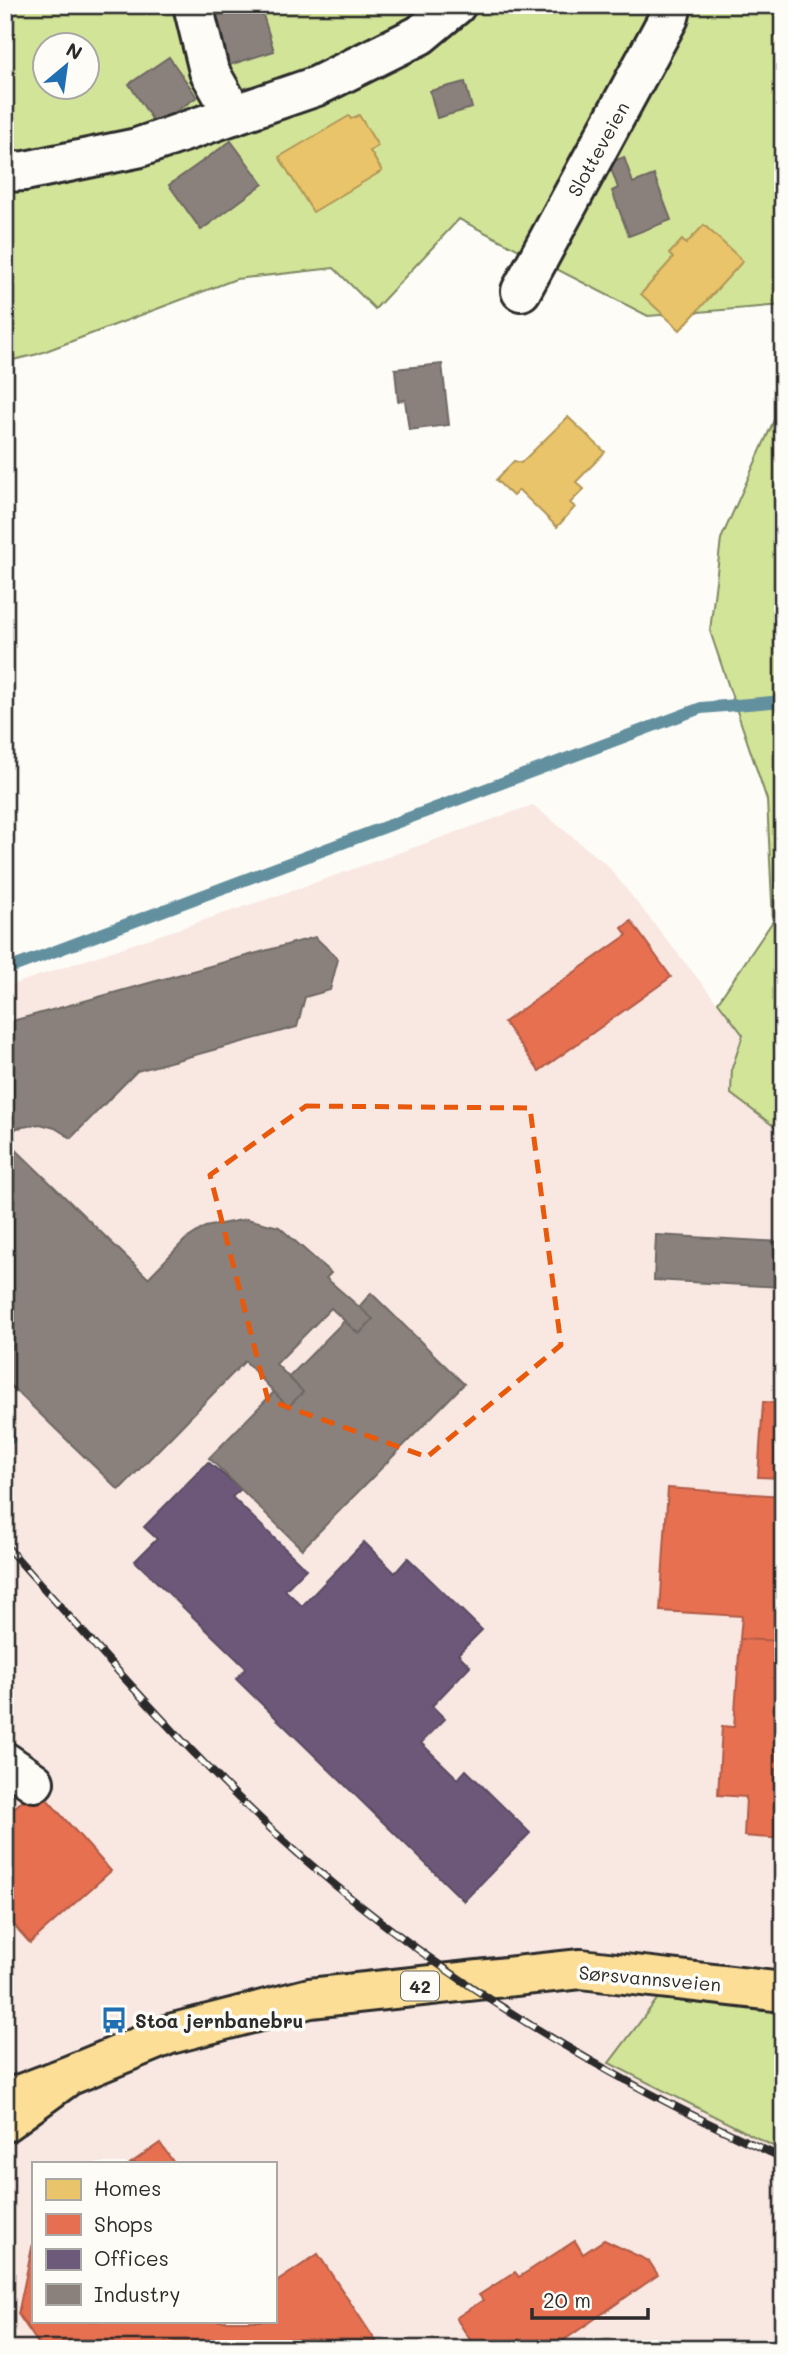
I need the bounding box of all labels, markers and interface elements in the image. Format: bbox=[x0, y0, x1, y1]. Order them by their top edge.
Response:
north arrow bbox=[32, 32, 102, 102]
text: N bbox=[62, 36, 87, 65]
street label: Slotteveien bbox=[562, 97, 634, 201]
street label: Sørsvannsveien bbox=[578, 1959, 722, 1997]
road number: 42 bbox=[401, 1972, 439, 2000]
bus stop icon: Stoa jernbanebru bbox=[99, 2005, 129, 2035]
place label: Stoa jernbanebru bbox=[135, 2008, 303, 2033]
legend bbox=[32, 2162, 276, 2322]
text: Homes bbox=[94, 2174, 161, 2201]
text: Shops bbox=[94, 2210, 153, 2237]
text: Offices bbox=[94, 2244, 169, 2271]
scale bar bbox=[532, 2277, 648, 2321]
text: Industry bbox=[94, 2280, 181, 2307]
text: 20 m bbox=[543, 2286, 591, 2313]

